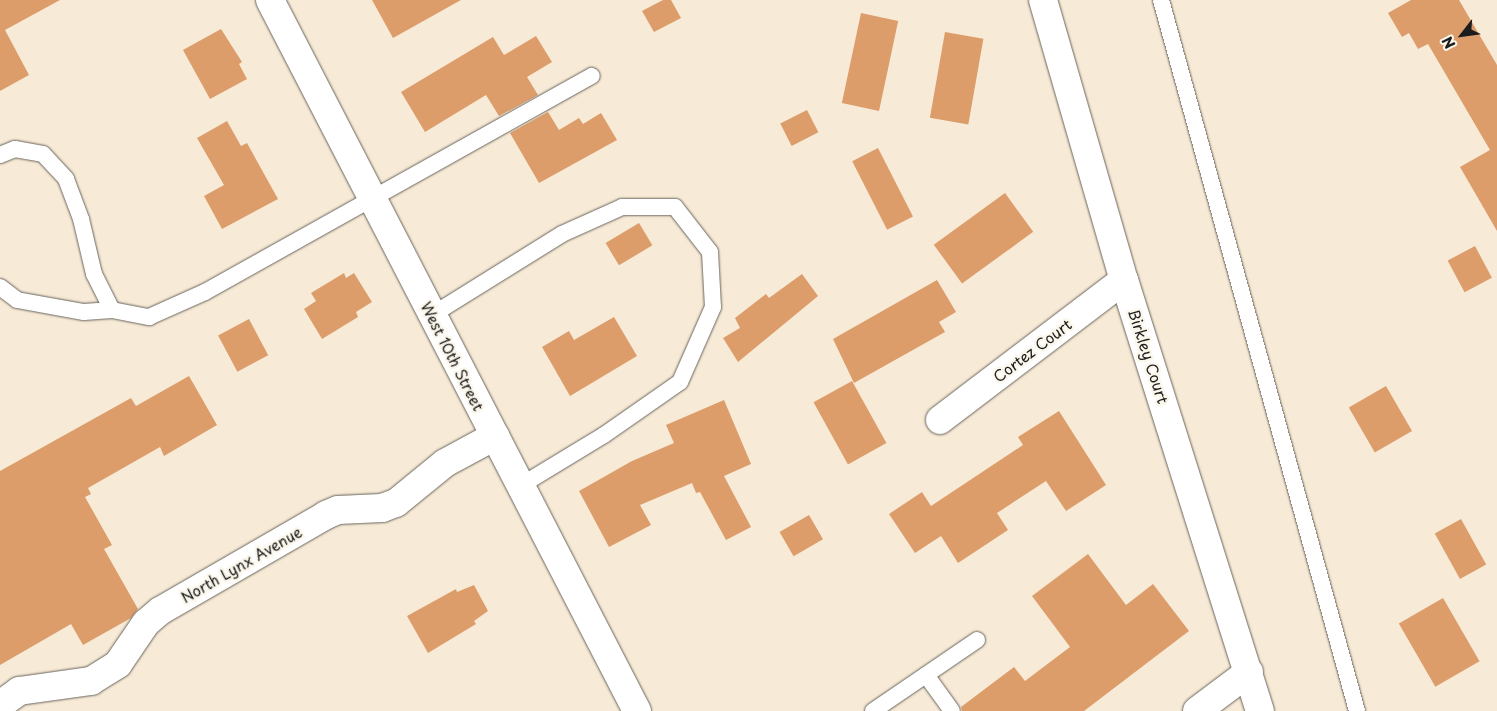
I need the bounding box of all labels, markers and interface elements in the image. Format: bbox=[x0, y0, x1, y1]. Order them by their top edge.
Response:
north arrow bbox=[1437, 10, 1487, 60]
text: N bbox=[1437, 33, 1460, 53]
street label: West 10th Street bbox=[417, 298, 489, 414]
street label: Birkley Court bbox=[1125, 307, 1173, 405]
street label: Cortez Court bbox=[989, 315, 1075, 385]
street label: North Lynx Avenue bbox=[177, 522, 305, 606]

